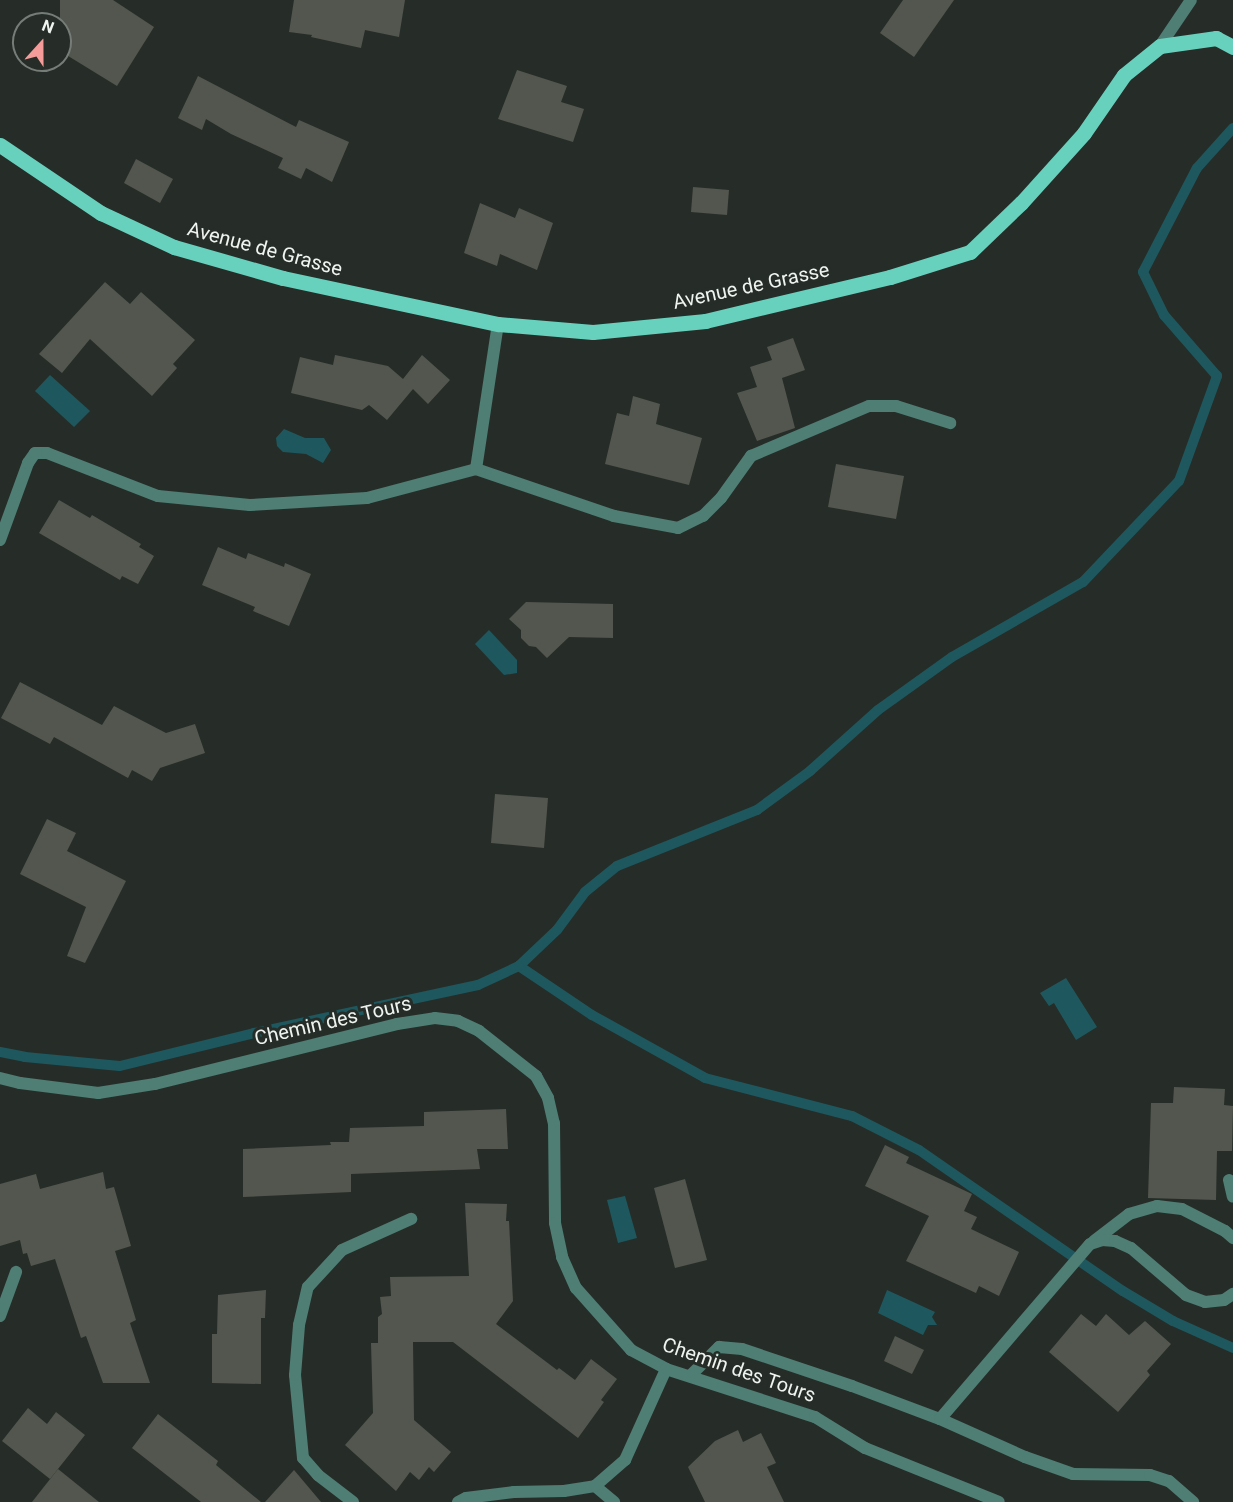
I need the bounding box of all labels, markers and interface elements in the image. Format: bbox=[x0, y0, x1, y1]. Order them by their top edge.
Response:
north arrow bbox=[12, 12, 72, 72]
text: N bbox=[39, 16, 57, 37]
street label: Avenue de Grasse bbox=[185, 217, 345, 281]
street label: Avenue de Grasse bbox=[671, 258, 831, 314]
street label: Chemin des Tours bbox=[252, 991, 414, 1051]
street label: Chemin des Tours bbox=[659, 1332, 819, 1408]

